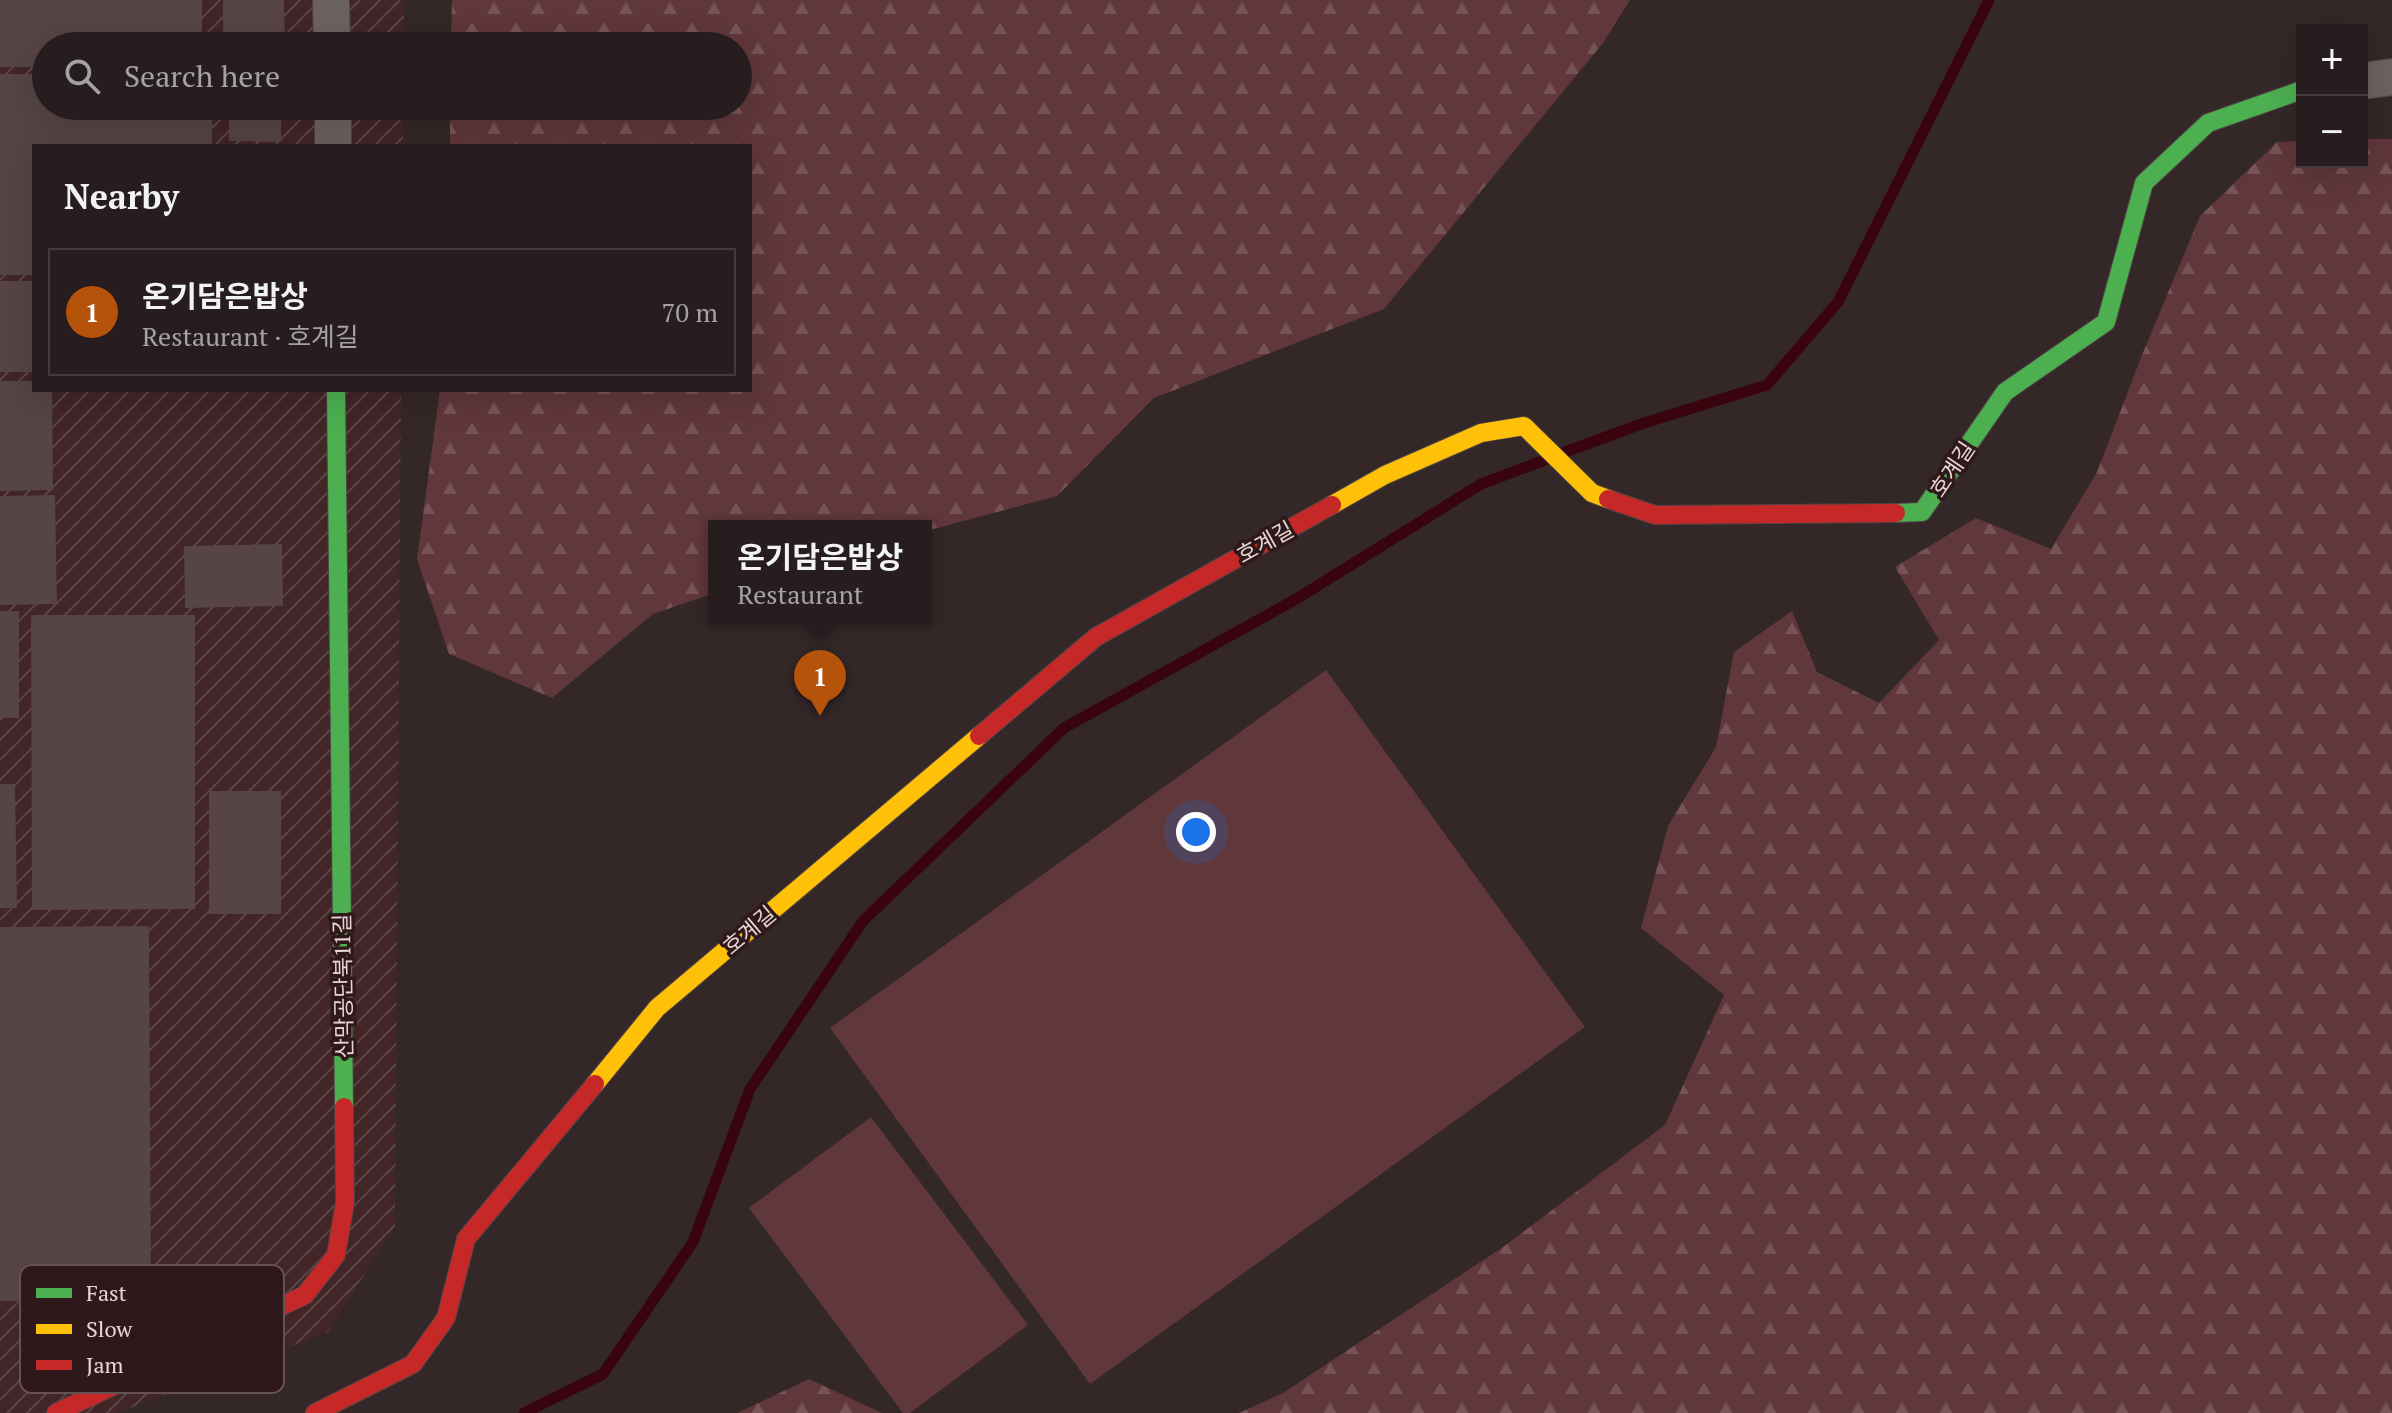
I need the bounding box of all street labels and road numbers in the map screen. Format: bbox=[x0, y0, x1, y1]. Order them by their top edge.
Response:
street label: 호계길 bbox=[1923, 435, 1981, 502]
street label: 호계길 bbox=[1231, 514, 1298, 569]
street label: 호계길 bbox=[716, 899, 781, 960]
street label: 산막공단북11길 bbox=[327, 913, 358, 1059]

